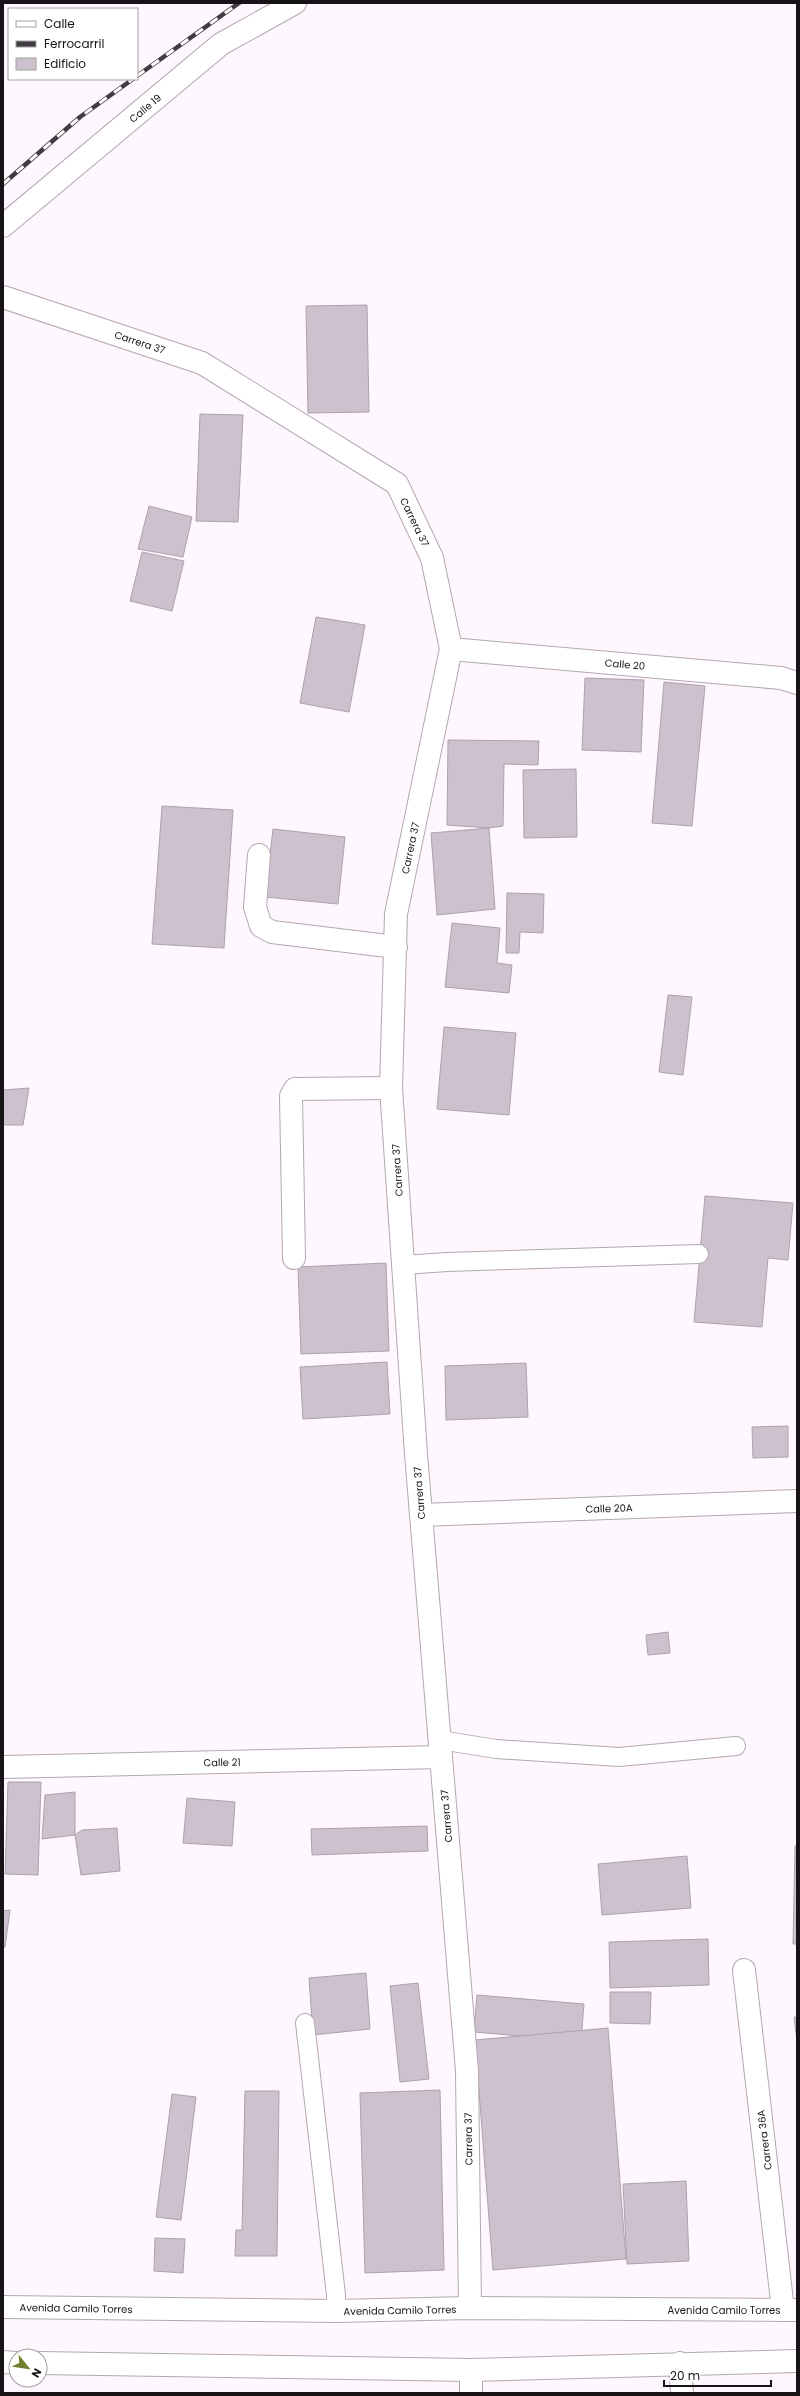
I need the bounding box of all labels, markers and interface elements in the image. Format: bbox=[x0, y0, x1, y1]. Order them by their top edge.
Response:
legend bbox=[8, 8, 138, 80]
text: Calle bbox=[44, 15, 75, 32]
text: Ferrocarril bbox=[44, 35, 104, 52]
text: Edificio bbox=[44, 55, 86, 72]
street label: Calle 19 bbox=[126, 90, 165, 126]
street label: Carrera 37 bbox=[112, 327, 168, 358]
street label: Carrera 37 bbox=[396, 495, 433, 550]
street label: Calle 20 bbox=[604, 655, 646, 674]
street label: Carrera 37 bbox=[398, 820, 423, 875]
street label: Carrera 37 bbox=[388, 1143, 407, 1197]
street label: Carrera 37 bbox=[410, 1466, 429, 1520]
street label: Calle 20A bbox=[585, 1500, 633, 1517]
street label: Calle 21 bbox=[203, 1755, 241, 1770]
street label: Carrera 37 bbox=[437, 1789, 456, 1843]
street label: Carrera 36A bbox=[753, 2109, 776, 2171]
street label: Carrera 37 bbox=[461, 2112, 476, 2165]
street label: Avenida Camilo Torres bbox=[19, 2300, 133, 2317]
street label: Avenida Camilo Torres bbox=[343, 2302, 457, 2319]
street label: Avenida Camilo Torres bbox=[667, 2303, 781, 2318]
north arrow bbox=[8, 2348, 48, 2388]
scale bar bbox=[664, 2362, 771, 2388]
text: N bbox=[28, 2365, 46, 2381]
text: 20 m bbox=[670, 2367, 700, 2384]

